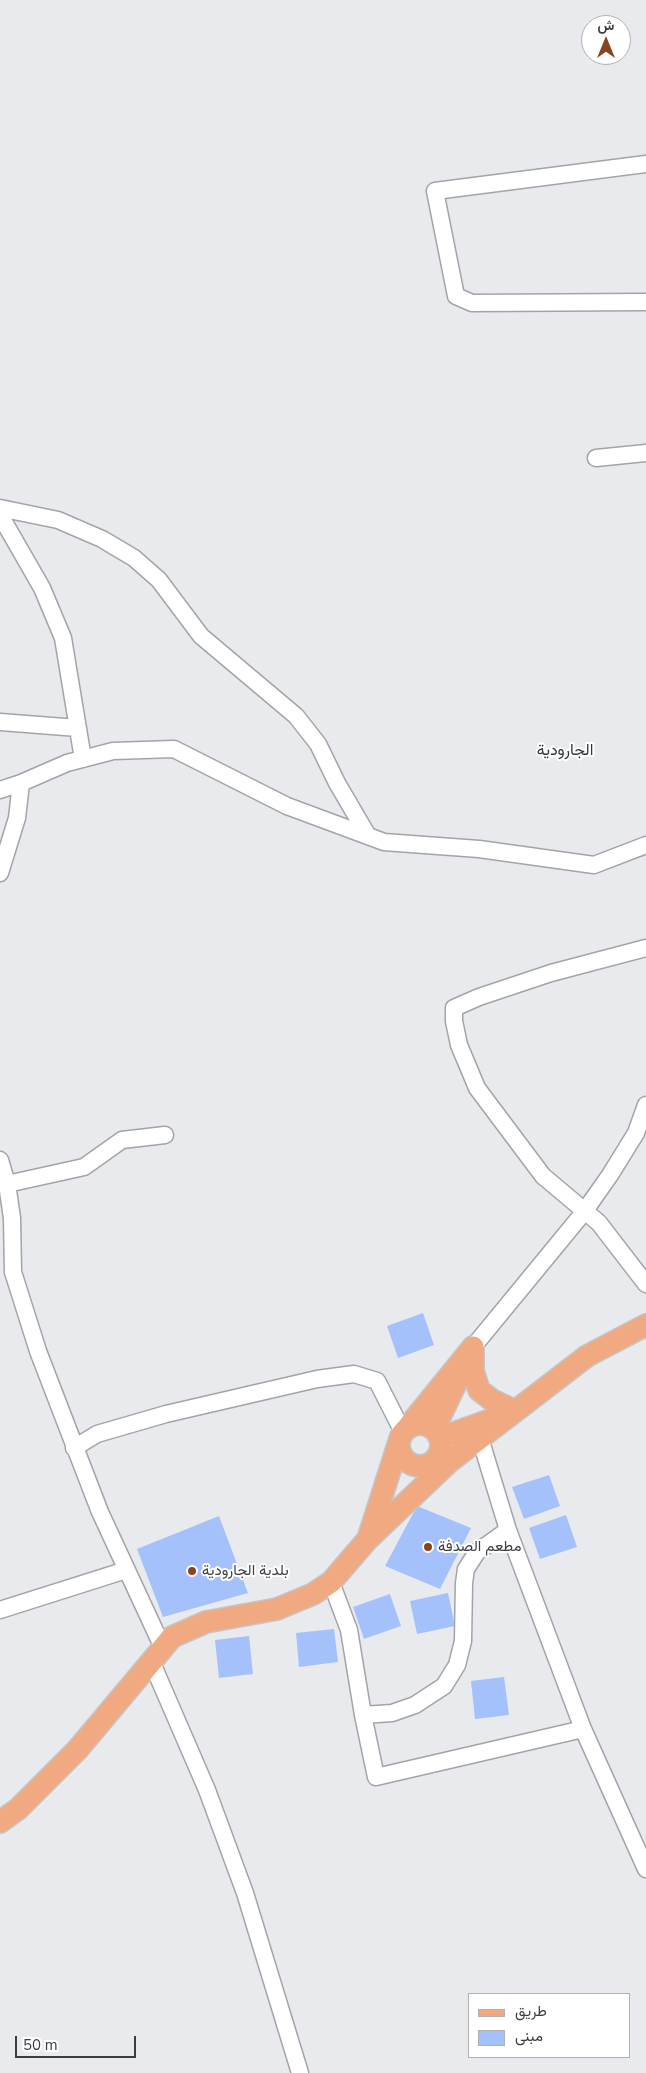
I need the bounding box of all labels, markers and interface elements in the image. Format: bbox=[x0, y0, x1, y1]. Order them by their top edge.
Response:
north arrow bbox=[581, 15, 631, 65]
text: ش bbox=[598, 16, 614, 35]
district label: الجارودية bbox=[537, 741, 593, 761]
place label: مطعم الصدفة bbox=[438, 1538, 521, 1556]
marker: مطعم الصدفة bbox=[422, 1541, 434, 1553]
place label: بلدية الجارودية bbox=[202, 1562, 289, 1580]
marker: بلدية الجارودية bbox=[186, 1565, 198, 1577]
legend bbox=[468, 1993, 631, 2058]
text: طريق bbox=[515, 2001, 547, 2021]
scale bar bbox=[18, 2026, 139, 2058]
text: مبنى bbox=[515, 2026, 543, 2046]
text: 50 m bbox=[23, 2035, 58, 2055]

